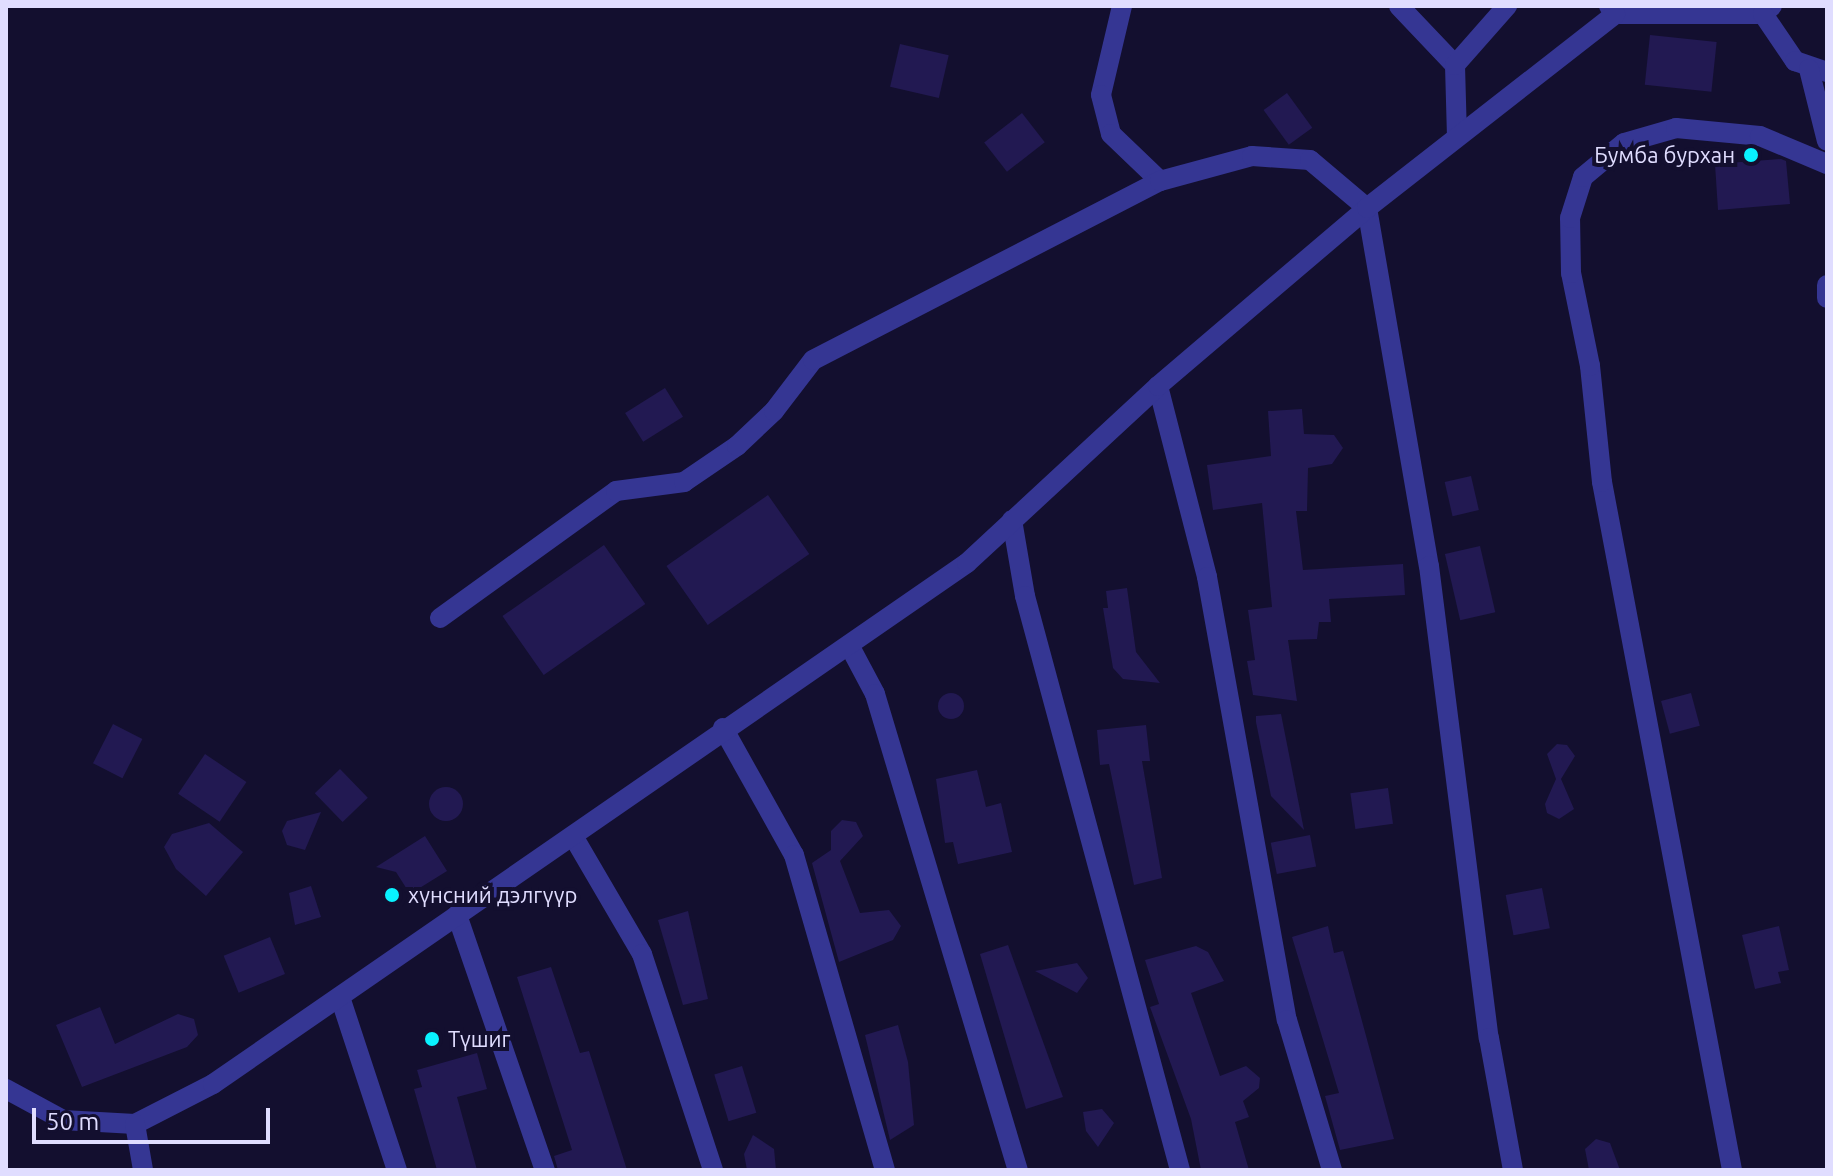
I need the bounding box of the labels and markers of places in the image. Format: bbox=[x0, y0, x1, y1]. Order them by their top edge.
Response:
place label: Бумба бурхан bbox=[1594, 142, 1735, 168]
marker: Бумба бурхан bbox=[1742, 146, 1760, 164]
place label: хүнсний дэлгүүр bbox=[408, 882, 577, 908]
marker: хүнсний дэлгүүр bbox=[383, 886, 401, 904]
place label: Түшиг bbox=[448, 1026, 510, 1052]
marker: Түшиг bbox=[423, 1030, 441, 1048]

